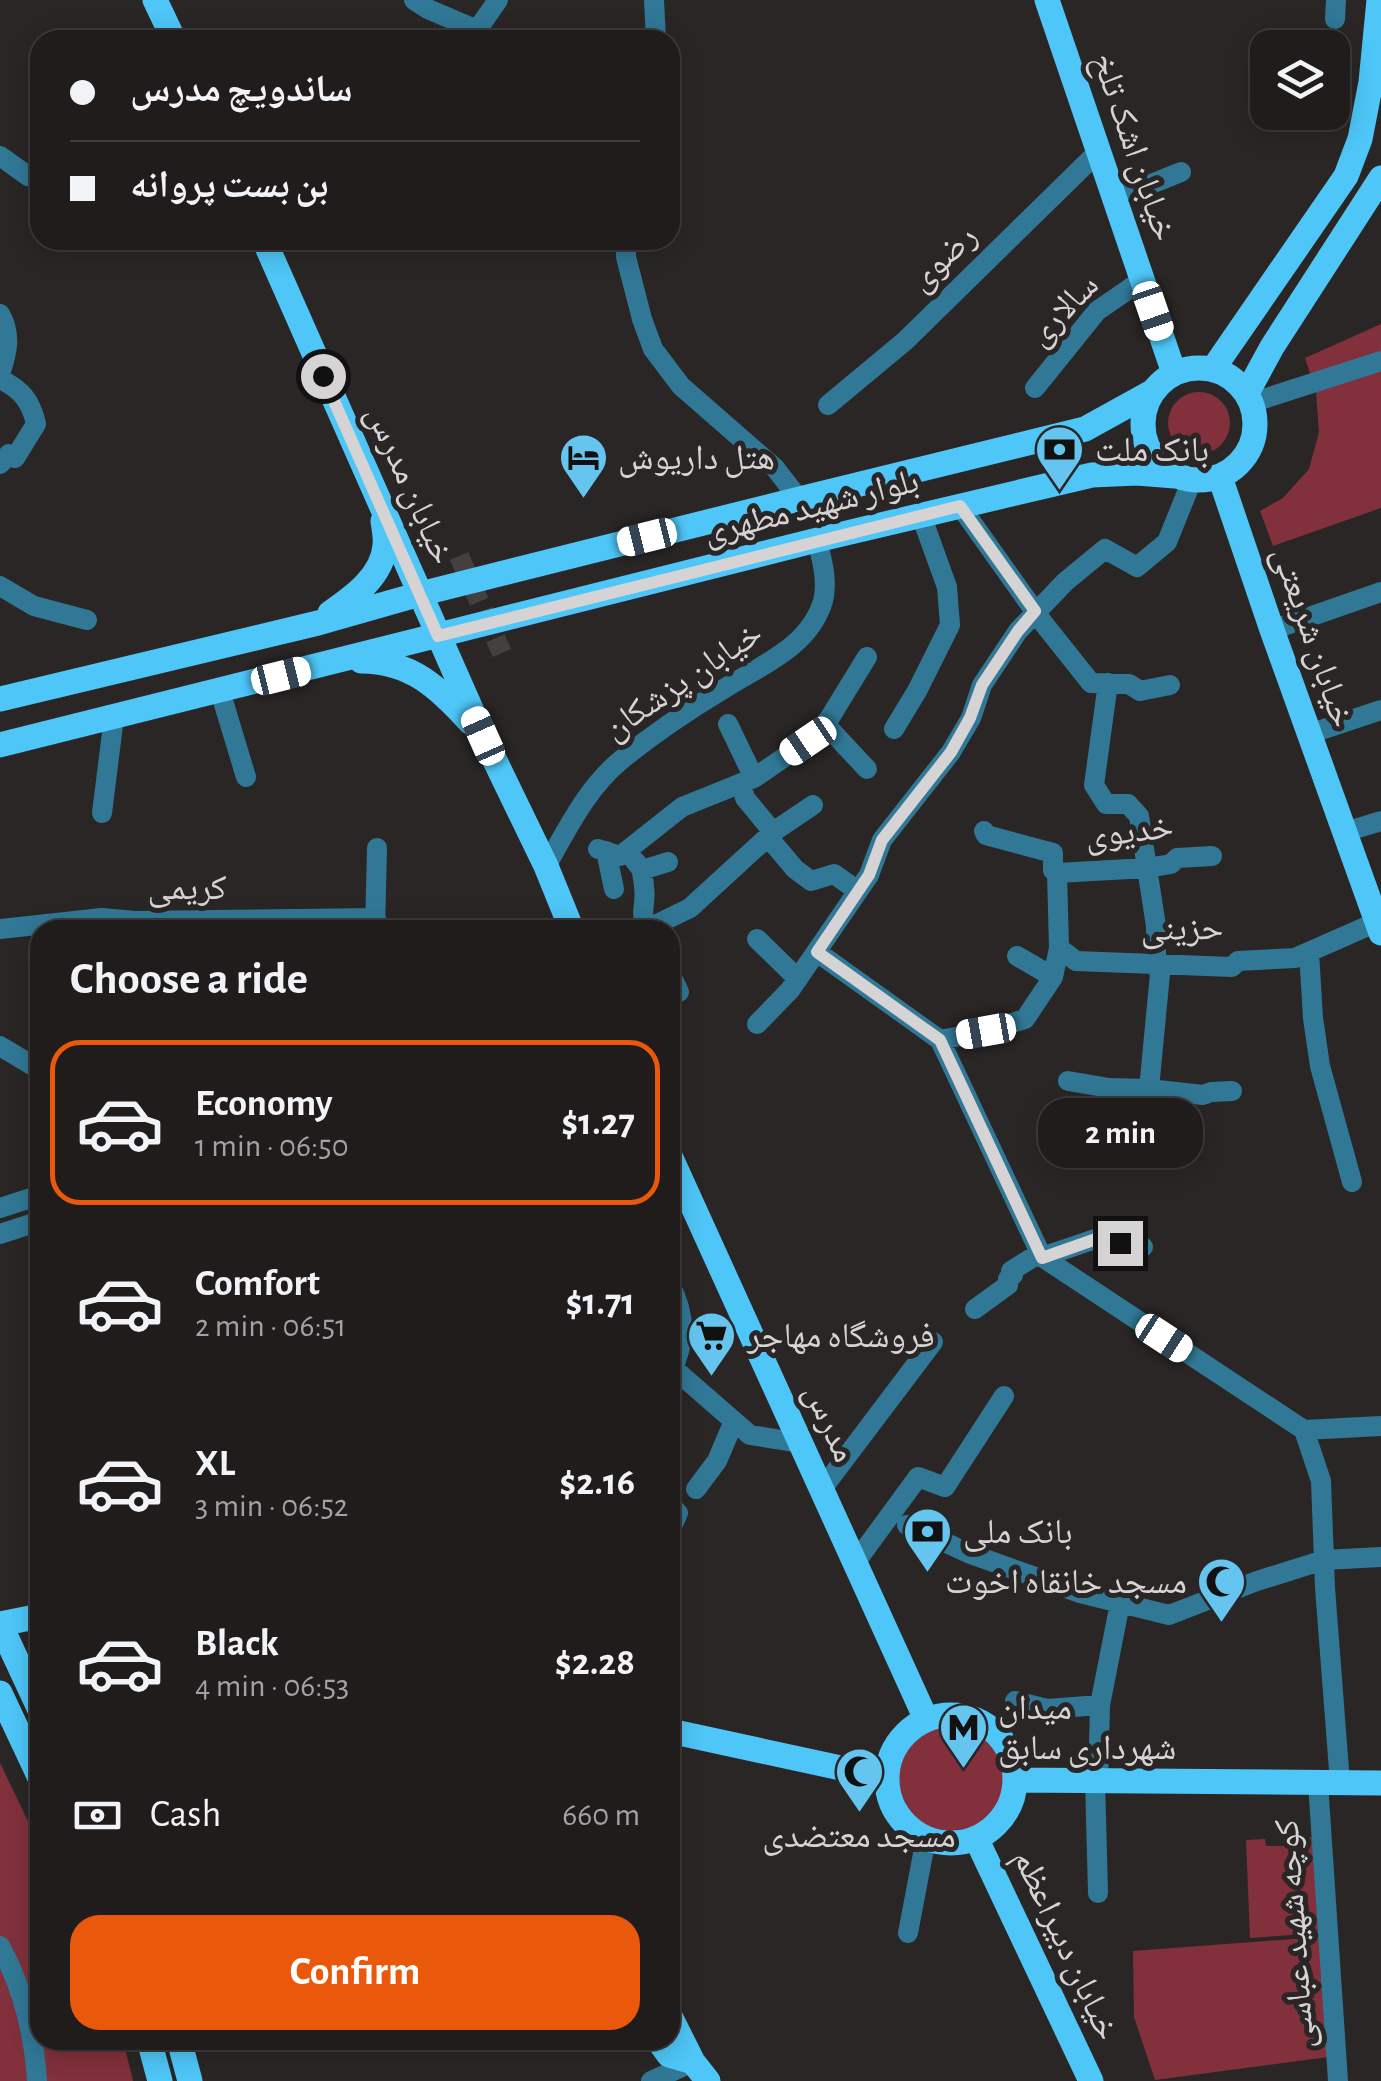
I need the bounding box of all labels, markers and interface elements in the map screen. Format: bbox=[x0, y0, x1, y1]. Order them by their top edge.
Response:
map controls bbox=[1250, 30, 1350, 130]
button: layers bbox=[1250, 30, 1350, 130]
street label: خیابان اشک تلخ bbox=[1083, 48, 1183, 247]
text: ساندویچ مدرس bbox=[130, 71, 353, 109]
text: بن بست پروانه bbox=[130, 167, 329, 205]
street label: رضوی bbox=[902, 218, 985, 299]
street label: سالاری bbox=[1021, 267, 1107, 354]
car bbox=[1129, 278, 1177, 344]
route start bbox=[301, 354, 346, 399]
street label: خیابان مدرس bbox=[358, 400, 461, 571]
bank icon: بانک ملت bbox=[1034, 424, 1086, 492]
hotel icon: هتل داریوش bbox=[557, 432, 609, 500]
place label: بانک ملت bbox=[1095, 433, 1209, 469]
place label: هتل داریوش bbox=[618, 441, 775, 478]
street label: بلوار شهید مطهری bbox=[700, 463, 923, 553]
car bbox=[614, 515, 680, 559]
street label: خیابان شریعتی bbox=[1264, 542, 1360, 733]
street label: خیابان پزشکان bbox=[597, 615, 770, 749]
car bbox=[248, 654, 314, 698]
car bbox=[457, 702, 509, 770]
car bbox=[775, 712, 841, 770]
street label: خدیوی bbox=[1083, 809, 1175, 857]
street label: کریمی bbox=[147, 871, 227, 908]
street label: حزینی bbox=[1140, 911, 1224, 949]
text: Choose a ride bbox=[70, 957, 308, 1002]
car bbox=[954, 1011, 1018, 1051]
icon: car bbox=[75, 1078, 165, 1168]
text: Economy bbox=[195, 1085, 333, 1123]
callout: 2 min bbox=[1038, 1098, 1202, 1168]
text: $1.27 bbox=[561, 1104, 635, 1142]
text: 2 min bbox=[1085, 1117, 1156, 1149]
text: 1 min · 06:50 bbox=[195, 1130, 349, 1162]
route end bbox=[1098, 1221, 1143, 1266]
icon: car bbox=[75, 1258, 165, 1348]
text: Comfort bbox=[195, 1265, 320, 1303]
text: $1.71 bbox=[565, 1284, 635, 1322]
car bbox=[1131, 1309, 1197, 1367]
text: 2 min · 06:51 bbox=[195, 1310, 346, 1342]
supermarket icon: فروشگاه مهاجر bbox=[686, 1310, 738, 1378]
place label: فروشگاه مهاجر bbox=[746, 1319, 935, 1354]
street label: مدرس bbox=[796, 1379, 863, 1468]
icon: car bbox=[75, 1438, 165, 1528]
text: XL bbox=[195, 1445, 235, 1483]
text: $2.16 bbox=[559, 1464, 635, 1502]
text: 3 min · 06:52 bbox=[195, 1490, 348, 1522]
bank icon: بانک ملی bbox=[902, 1506, 954, 1574]
place label: بانک ملی bbox=[963, 1515, 1073, 1552]
mosque icon: مسجد خانقاه اخوت bbox=[1196, 1556, 1248, 1624]
place label: مسجد خانقاه اخوت bbox=[945, 1565, 1187, 1600]
icon: car bbox=[75, 1618, 165, 1708]
text: Black bbox=[195, 1625, 279, 1663]
text: $2.28 bbox=[555, 1644, 635, 1682]
text: 4 min · 06:53 bbox=[195, 1670, 349, 1702]
place label: میدان شهرداری سابق bbox=[998, 1691, 1176, 1768]
metro station icon: میدان شهرداری سابق bbox=[937, 1702, 989, 1770]
mosque icon: مسجد معتضدی bbox=[833, 1746, 885, 1814]
icon: cash bbox=[70, 1788, 125, 1843]
text: Cash bbox=[150, 1796, 221, 1834]
text: 660 m bbox=[562, 1799, 640, 1831]
street label: کوچه شهید عباسی bbox=[1270, 1818, 1322, 2050]
place label: مسجد معتضدی bbox=[762, 1819, 956, 1856]
street label: خیابان دبیراعظم bbox=[1003, 1844, 1125, 2047]
button: Confirm bbox=[70, 1915, 640, 2030]

